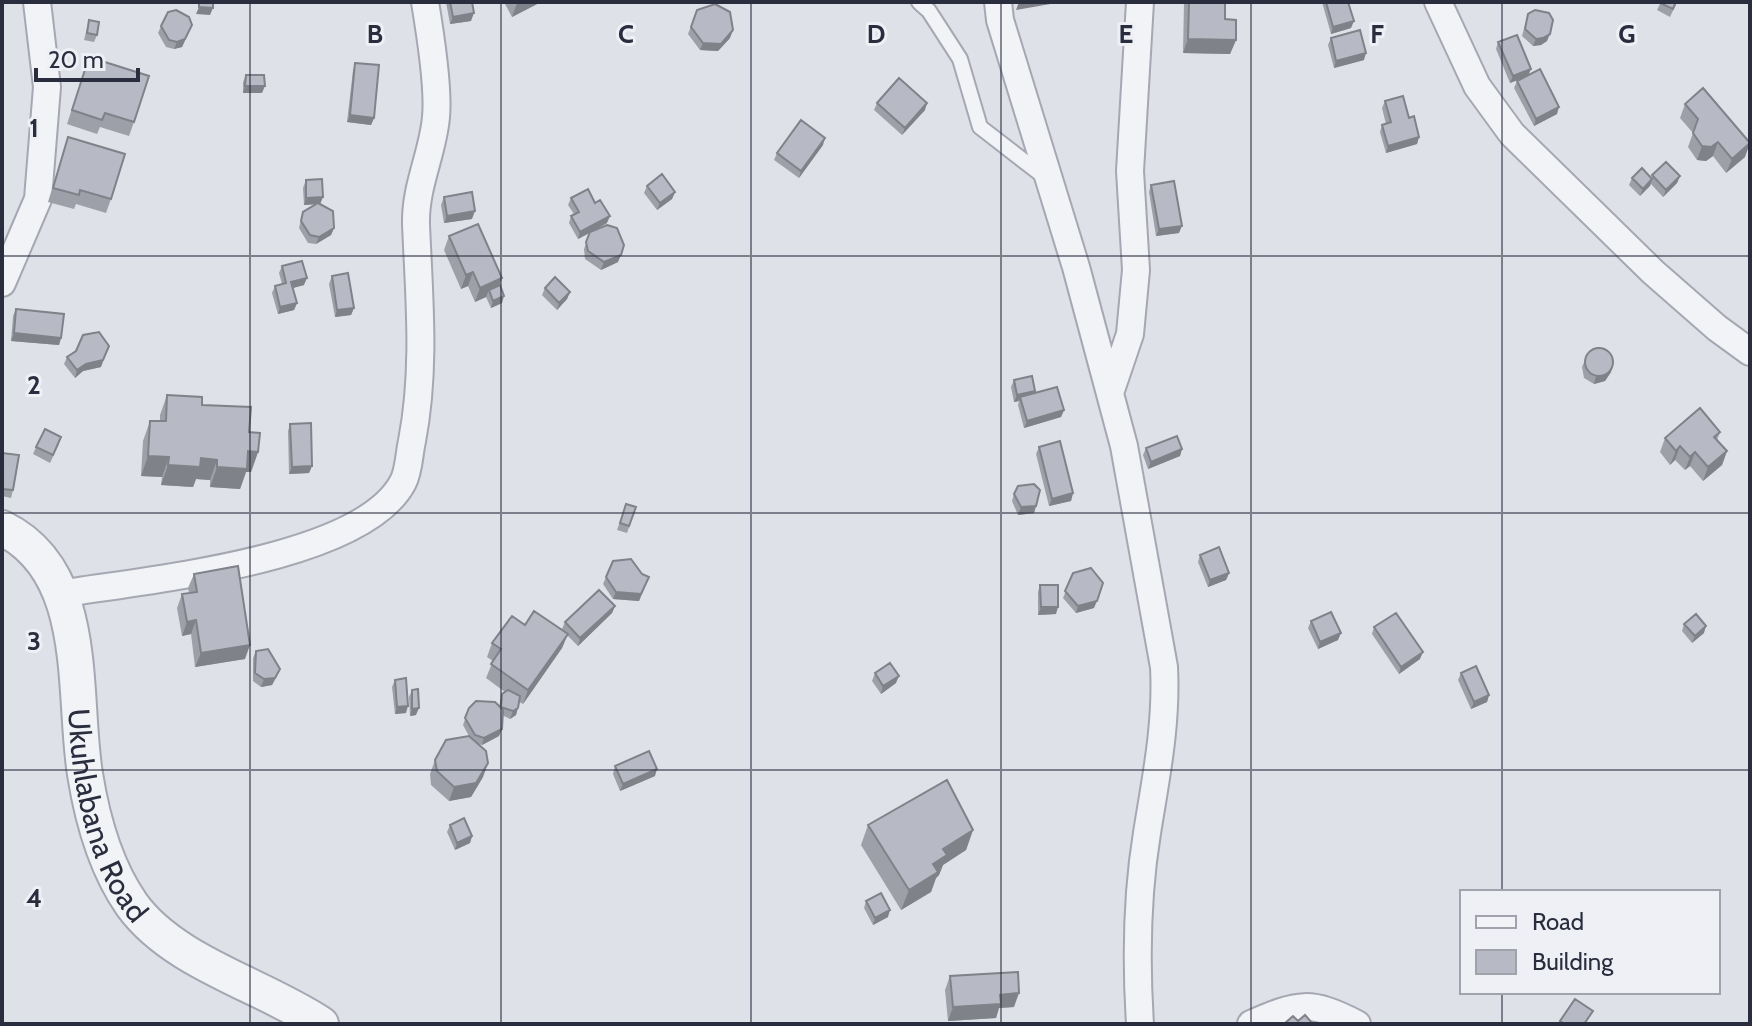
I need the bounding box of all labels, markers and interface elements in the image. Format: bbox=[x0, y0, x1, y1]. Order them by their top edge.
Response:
text: B bbox=[367, 18, 383, 50]
text: C bbox=[618, 18, 634, 50]
text: D bbox=[867, 18, 885, 50]
text: E bbox=[1119, 18, 1133, 50]
text: F bbox=[1370, 18, 1384, 50]
text: G bbox=[1618, 18, 1636, 50]
scale bar bbox=[36, 32, 138, 82]
text: 20 m bbox=[48, 45, 104, 74]
text: 1 bbox=[29, 112, 39, 144]
text: 2 bbox=[27, 369, 41, 401]
text: 3 bbox=[27, 625, 41, 657]
street label: Ukuhlabana Road bbox=[61, 707, 156, 929]
text: 4 bbox=[26, 882, 42, 914]
legend bbox=[1460, 890, 1720, 994]
text: Road bbox=[1532, 907, 1584, 936]
text: Building bbox=[1532, 947, 1614, 976]

